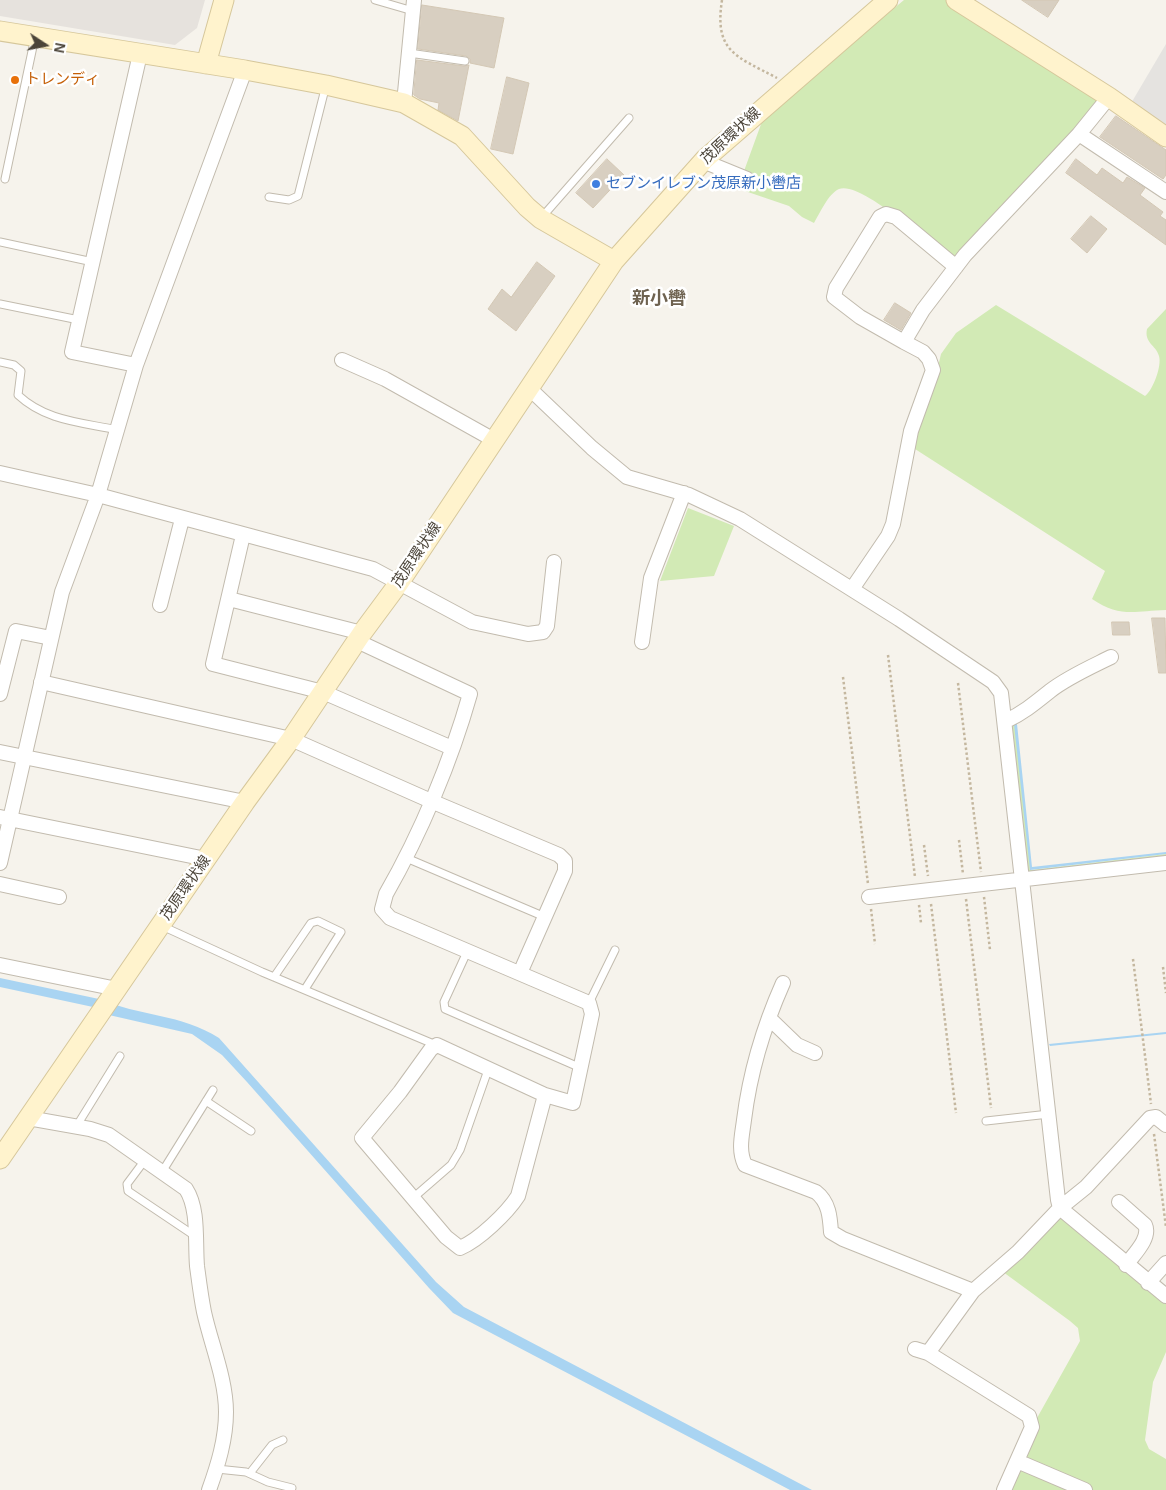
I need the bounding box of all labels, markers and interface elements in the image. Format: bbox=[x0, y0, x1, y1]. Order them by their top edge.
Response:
north arrow bbox=[20, 20, 70, 70]
text: N bbox=[51, 41, 69, 54]
place label: トレンディ bbox=[25, 71, 100, 89]
marker: トレンディ bbox=[9, 74, 21, 86]
street label: 茂原環状線 bbox=[697, 104, 765, 168]
place label: セブンイレブン茂原新小轡店 bbox=[606, 175, 801, 193]
marker: セブンイレブン茂原新小轡店 bbox=[590, 178, 602, 190]
district label: 新小轡 bbox=[632, 288, 686, 310]
street label: 茂原環状線 bbox=[389, 519, 445, 591]
street label: 茂原環状線 bbox=[157, 852, 215, 924]

